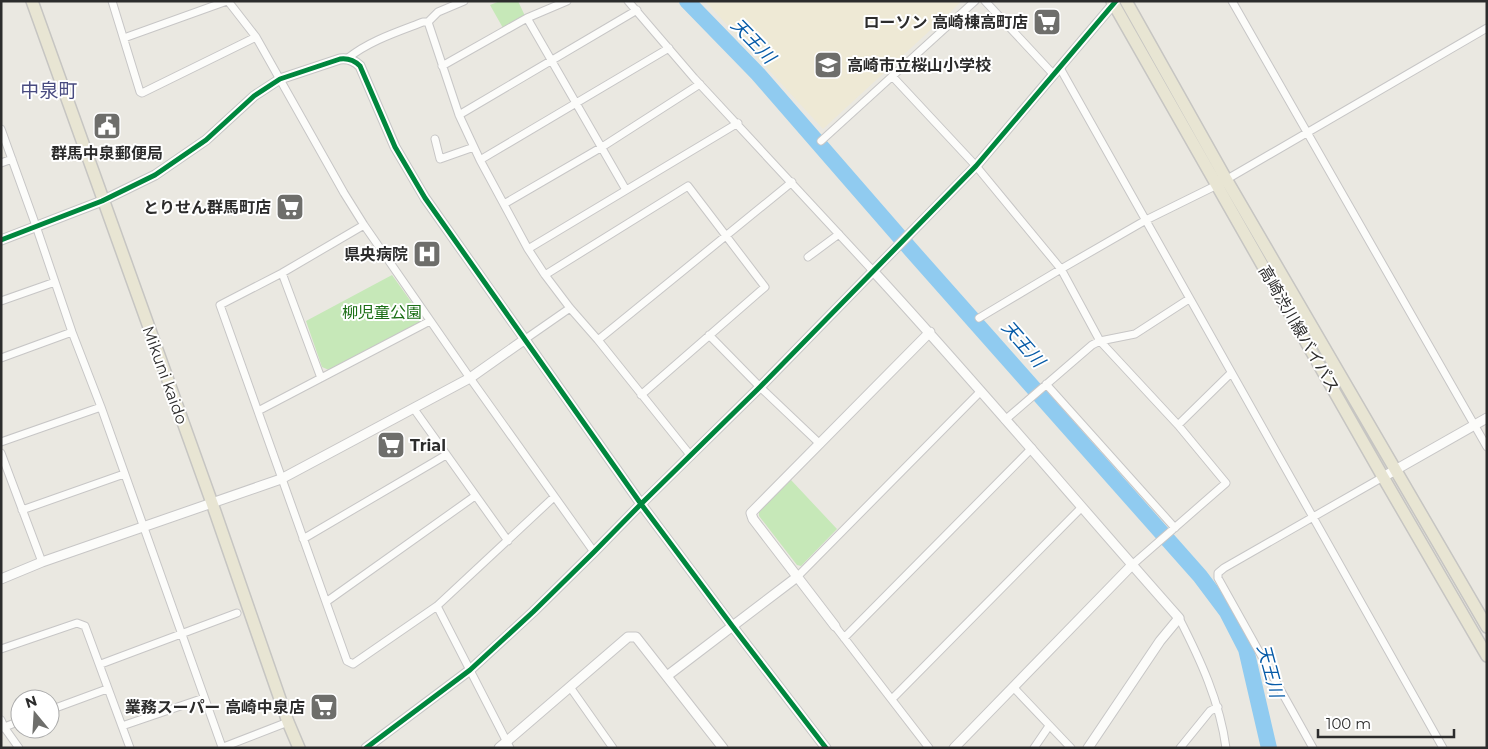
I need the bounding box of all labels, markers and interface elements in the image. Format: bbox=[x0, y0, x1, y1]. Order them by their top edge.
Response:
supermarket icon: ローソン 高崎棟高町店 bbox=[1032, 7, 1062, 37]
place label: ローソン 高崎棟高町店 bbox=[863, 13, 1028, 32]
water label: 天王川 bbox=[726, 14, 781, 70]
school or university icon: 高崎市立桜山小学校 bbox=[813, 50, 843, 80]
place label: 高崎市立桜山小学校 bbox=[847, 56, 991, 75]
district label: 中泉町 bbox=[20, 79, 78, 102]
public building icon: 群馬中泉郵便局 bbox=[92, 111, 122, 141]
place label: 群馬中泉郵便局 bbox=[51, 144, 163, 163]
supermarket icon: とりせん群馬町店 bbox=[275, 192, 305, 222]
place label: とりせん群馬町店 bbox=[143, 198, 271, 217]
hospital icon: 県央病院 bbox=[412, 239, 442, 269]
place label: 県央病院 bbox=[344, 245, 408, 264]
street label: 高崎渋川線バイパス bbox=[1255, 262, 1343, 396]
park label: 柳児童公園 bbox=[342, 303, 422, 322]
water label: 天王川 bbox=[997, 316, 1050, 373]
street label: Mikuni kaido bbox=[138, 323, 192, 427]
supermarket icon: Trial bbox=[376, 430, 406, 460]
place label: Trial bbox=[410, 436, 446, 455]
water label: 天王川 bbox=[1252, 642, 1288, 702]
north arrow bbox=[10, 689, 60, 739]
text: N bbox=[23, 691, 39, 712]
supermarket icon: 業務スーパー 高崎中泉店 bbox=[309, 692, 339, 722]
place label: 業務スーパー 高崎中泉店 bbox=[125, 698, 305, 717]
scale bar bbox=[1318, 706, 1454, 738]
text: 100 m bbox=[1326, 714, 1371, 733]

